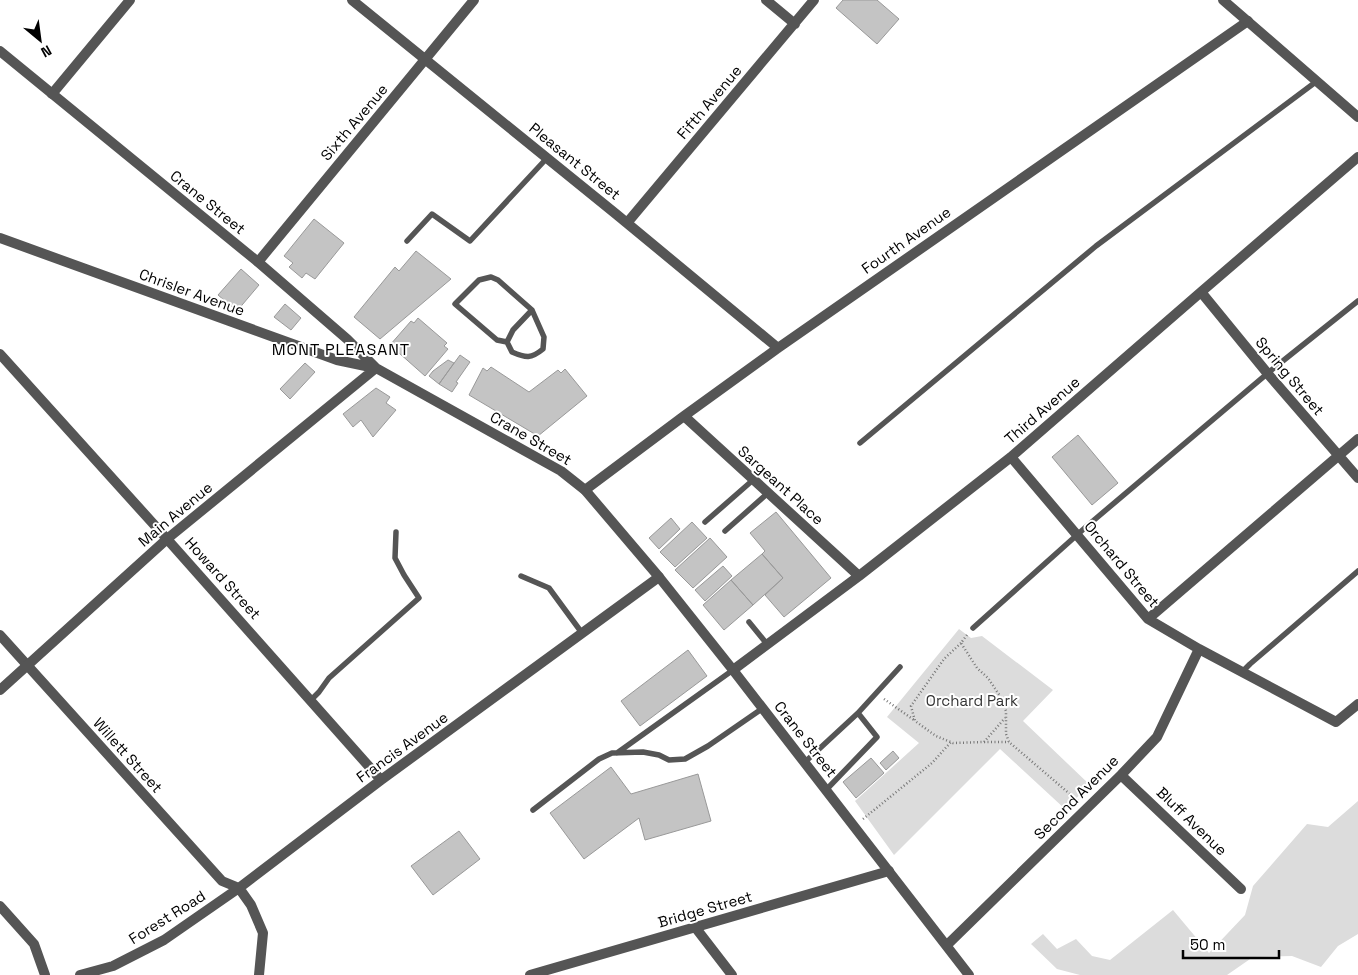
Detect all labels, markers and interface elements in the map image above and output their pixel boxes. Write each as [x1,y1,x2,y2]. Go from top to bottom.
north arrow [15,15,65,65]
text: N [38,41,55,62]
street label: Fifth Avenue [673,61,746,143]
street label: Sixth Avenue [316,80,392,164]
street label: Pleasant Street [525,118,625,204]
street label: Crane Street [166,166,250,238]
street label: Fourth Avenue [858,202,954,278]
street label: Chrisler Avenue [137,264,247,320]
street label: Spring Street [1252,333,1328,419]
district label: MONT PLEASANT [272,339,410,360]
street label: Third Avenue [1001,372,1084,448]
street label: Crane Street [487,407,575,469]
street label: Sargeant Place [734,441,828,529]
street label: Main Avenue [134,477,216,551]
street label: Orchard Street [1080,517,1164,611]
street label: Howard Street [181,533,265,623]
park label: Orchard Park [926,691,1018,710]
street label: Crane Street [770,697,842,781]
street label: Francis Avenue [353,707,452,787]
street label: Willett Street [89,714,167,797]
street label: Second Avenue [1030,751,1122,843]
street label: Bluff Avenue [1153,783,1231,859]
street label: Forest Road [125,886,209,948]
street label: Bridge Street [656,886,754,932]
scale bar [1183,928,1279,960]
text: 50 m [1190,935,1225,954]

